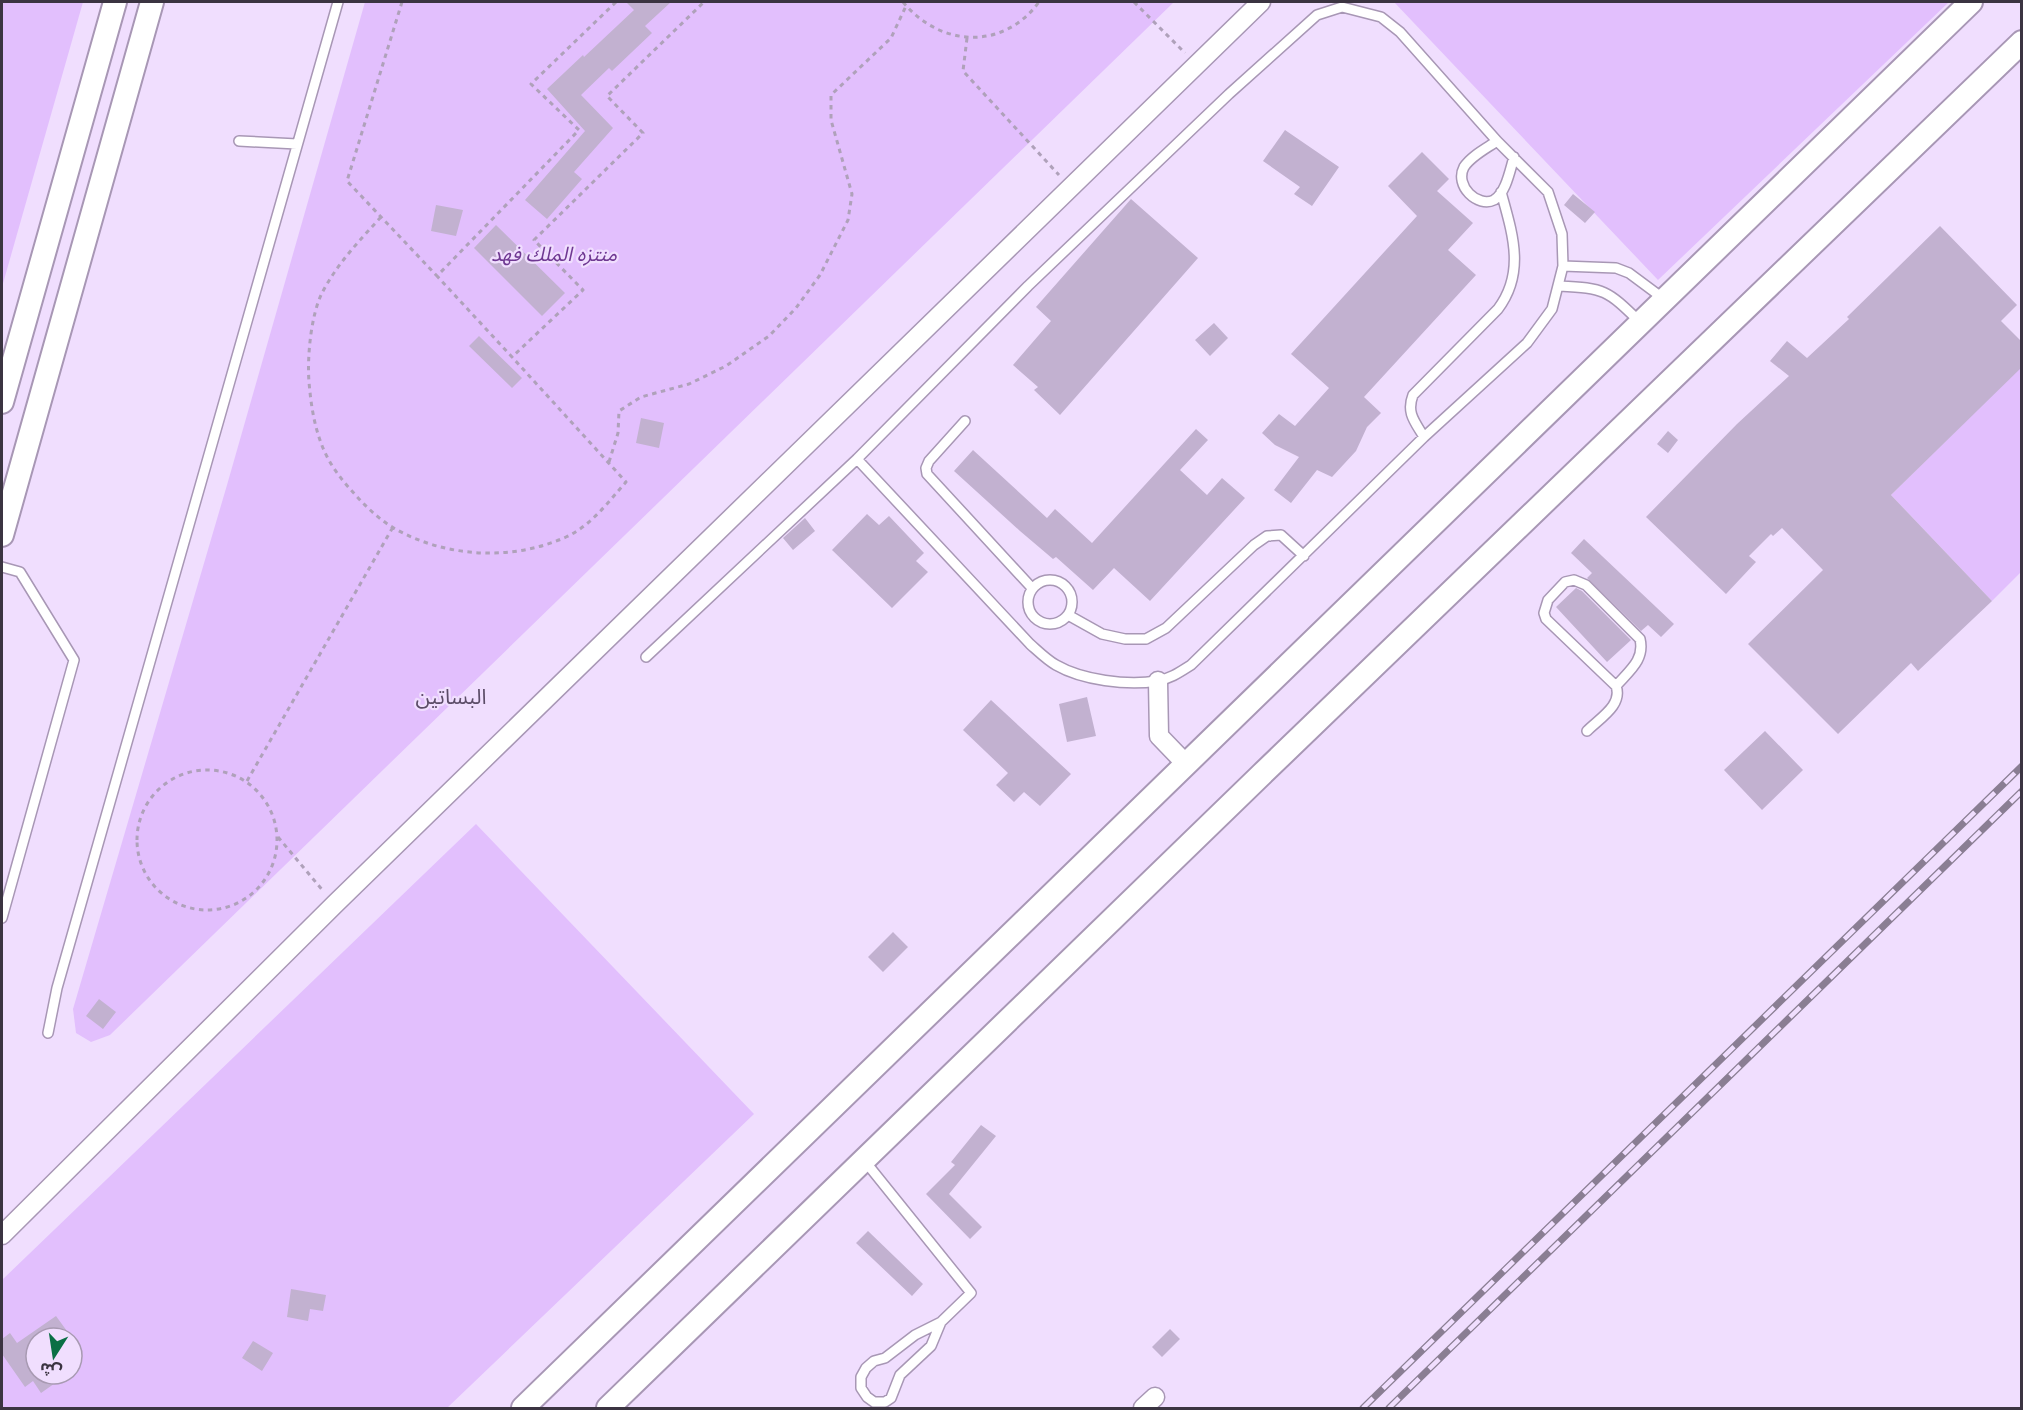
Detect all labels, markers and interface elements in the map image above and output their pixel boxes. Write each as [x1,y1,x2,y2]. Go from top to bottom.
park label: منتزه الملك فهد [491,240,618,267]
district label: البساتين [415,682,487,710]
north arrow [24,1326,84,1386]
text: ش [38,1358,64,1384]

